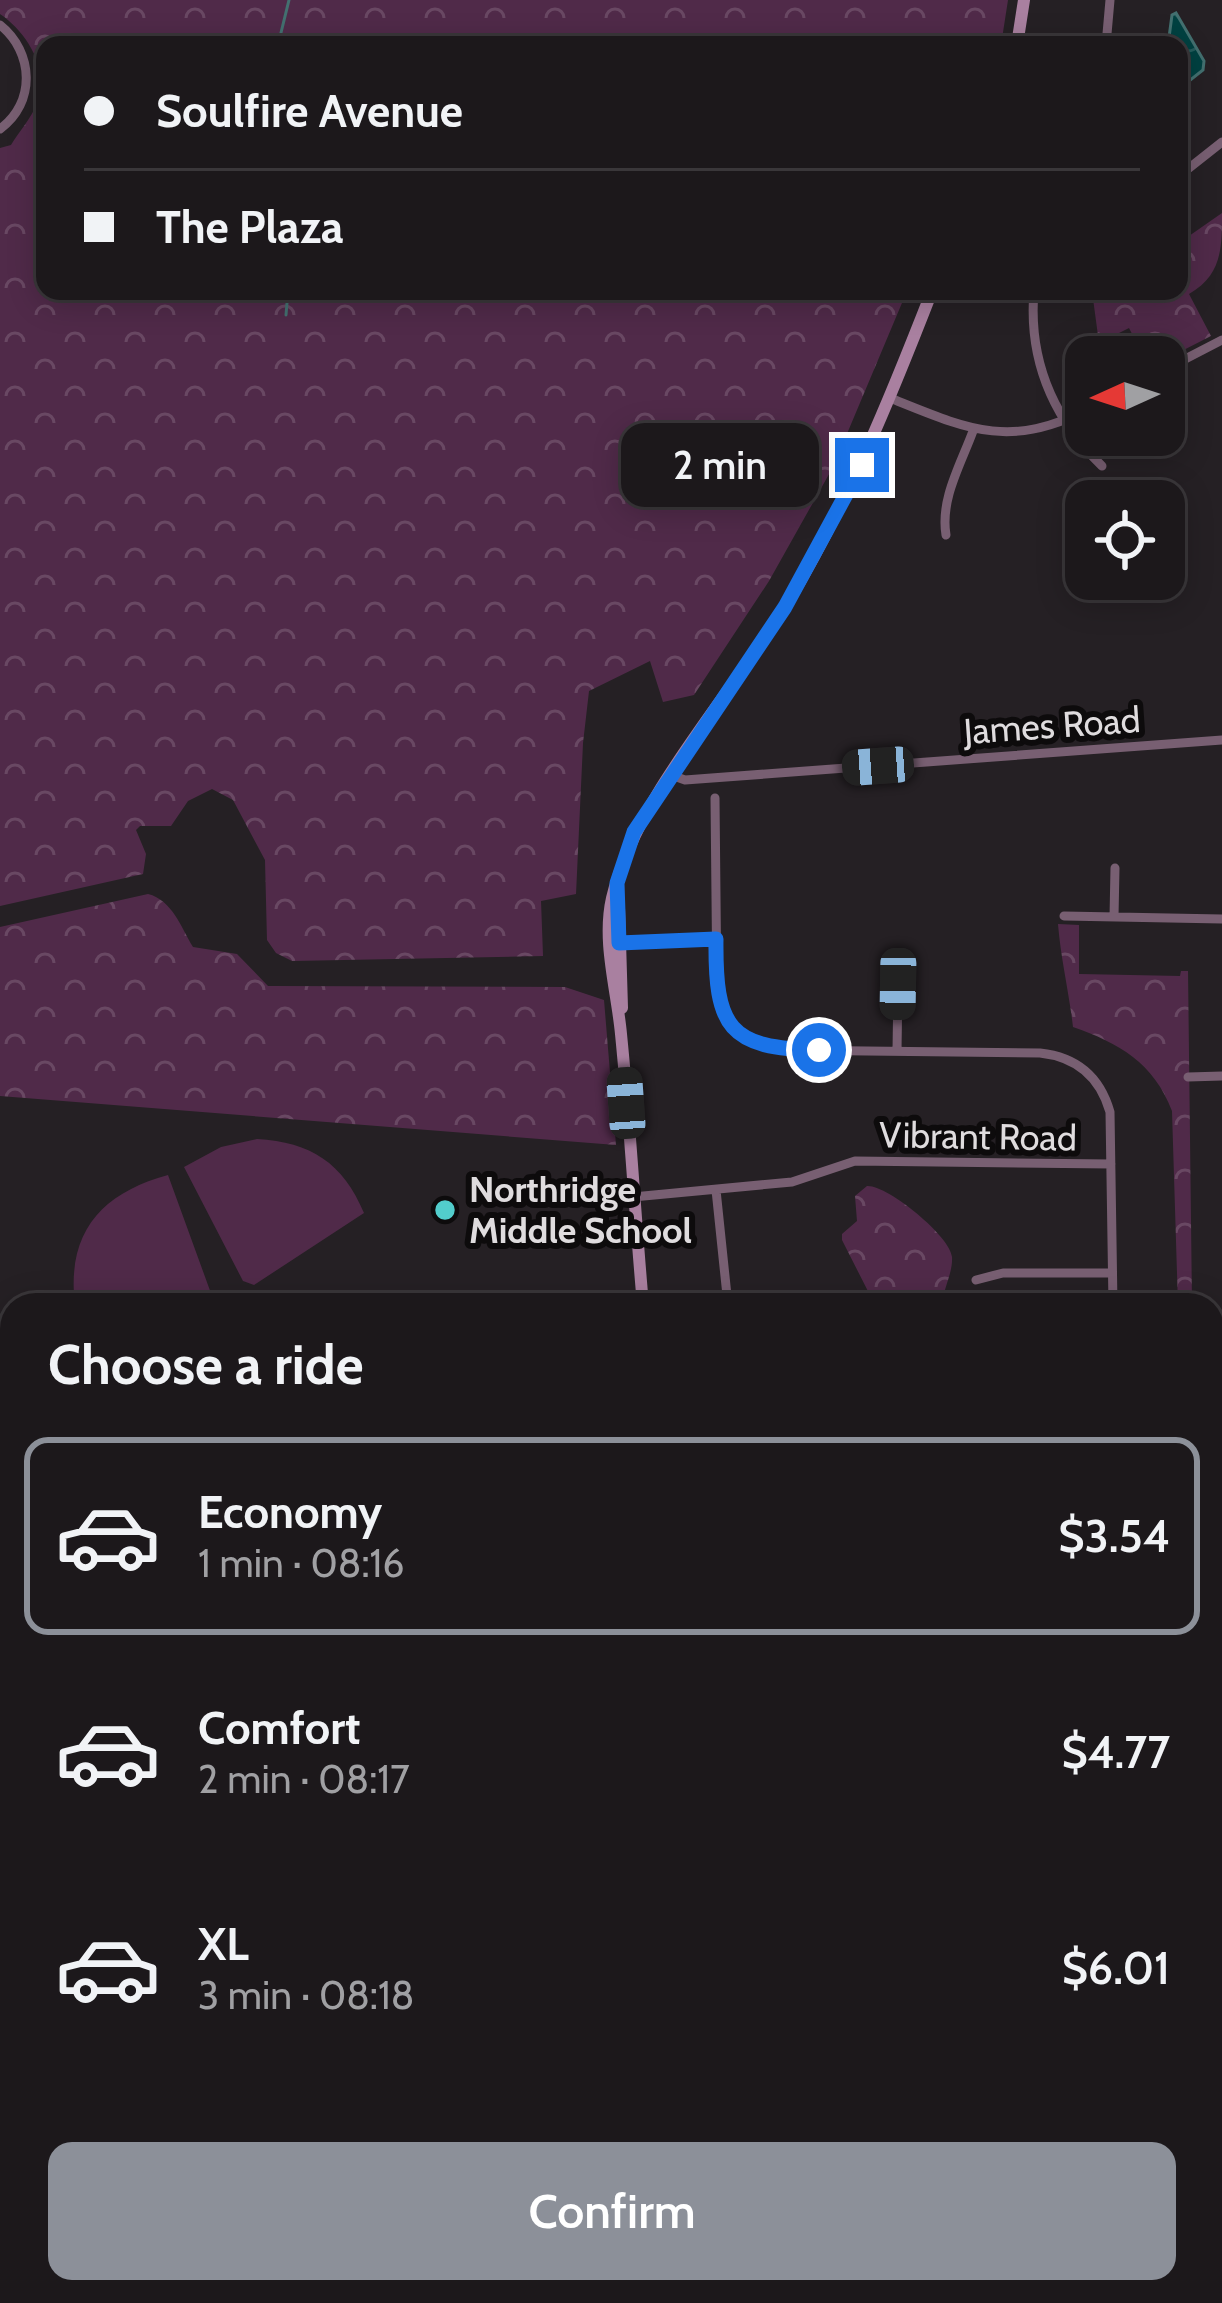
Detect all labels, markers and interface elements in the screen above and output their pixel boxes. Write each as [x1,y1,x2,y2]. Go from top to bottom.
text: Soulfire Avenue [156,84,463,138]
text: The Plaza [156,200,343,254]
north arrow [1065,336,1185,456]
map controls [1065,336,1185,600]
callout: 2 min [622,423,820,507]
route end [835,438,889,492]
text: 2 min [673,441,767,489]
button: locate [1065,480,1185,600]
street label: James Road [961,697,1142,753]
car [841,746,915,786]
car [879,948,917,1020]
route start [792,1023,846,1077]
car [606,1066,646,1140]
street label: Vibrant Road [879,1112,1077,1160]
place label: Northridge Middle School [469,1167,692,1252]
marker: Northridge Middle School [432,1197,458,1223]
text: Choose a ride [48,1332,363,1398]
icon: car [54,1482,162,1590]
text: Economy [198,1485,382,1539]
text: $3.54 [1058,1509,1170,1563]
text: 1 min · 08:16 [198,1539,404,1587]
icon: car [54,1698,162,1806]
text: Comfort [198,1701,361,1755]
text: $4.77 [1061,1725,1170,1779]
text: 2 min · 08:17 [198,1755,410,1803]
icon: car [54,1914,162,2022]
text: XL [198,1917,249,1971]
text: $6.01 [1062,1941,1170,1995]
text: 3 min · 08:18 [198,1971,414,2019]
button: Confirm [48,2142,1176,2280]

